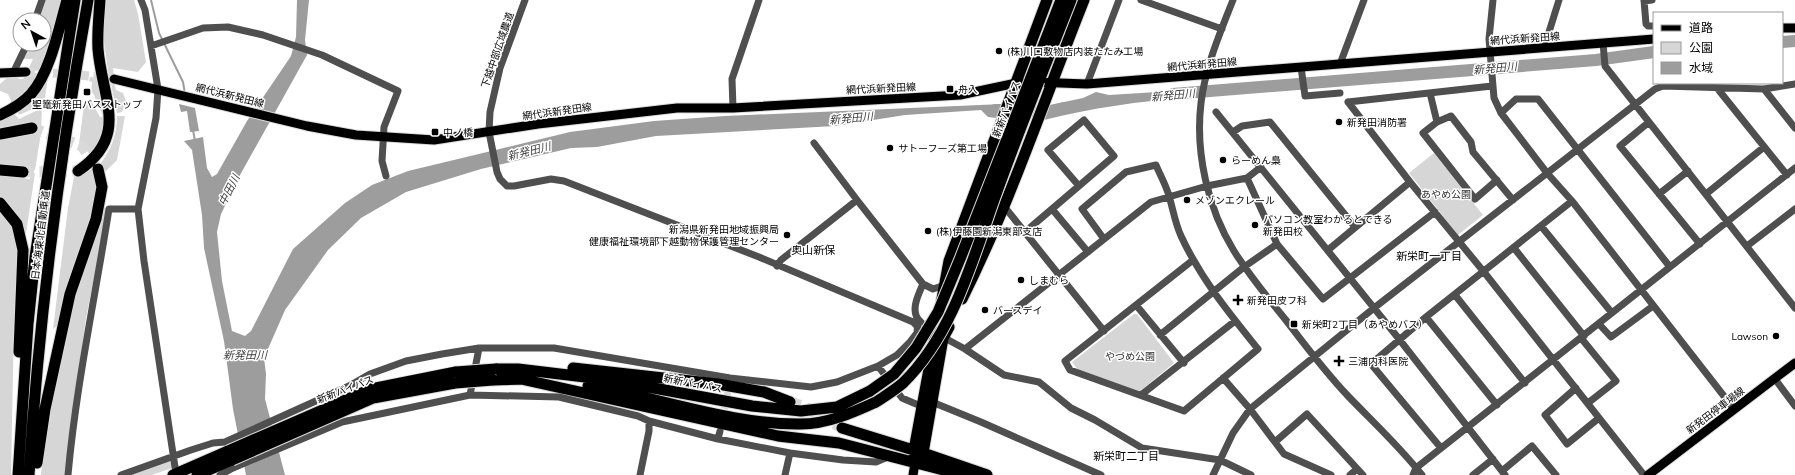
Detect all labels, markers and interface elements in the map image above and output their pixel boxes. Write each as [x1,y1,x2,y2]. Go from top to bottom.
street label: 下越中部広域農道 [478,10,517,90]
north arrow [12,12,52,52]
legend [1653,12,1783,84]
text: N [18,16,33,32]
text: 道路 [1689,20,1713,35]
street label: 網代浜新発田線 [1490,30,1560,47]
text: 公園 [1689,40,1713,55]
place label: (株)川口敷物店内装たたみ工場 [1007,45,1143,58]
marker: (株)川口敷物店内装たたみ工場 [994,46,1004,56]
street label: 網代浜新発田線 [1167,55,1237,74]
water label: 新発田川 [1472,59,1519,77]
text: 水域 [1689,60,1713,75]
street label: 新新バイパス [990,79,1023,139]
street label: 網代浜新発田線 [846,80,916,97]
street label: 網代浜新発田線 [194,81,265,110]
place label: 舟入 [958,83,978,96]
marker: 舟入 [945,84,955,94]
water label: 新発田川 [1150,86,1197,104]
marker: 聖篭新発田バスストップ [82,87,92,97]
place label: 聖篭新発田バスストップ [32,98,142,111]
street label: 網代浜新発田線 [522,100,593,123]
water label: 新発田川 [828,109,875,127]
place label: 新発田消防署 [1347,116,1407,129]
marker: 新発田消防署 [1334,117,1344,127]
place label: 中ノ橋 [443,126,473,139]
marker: 中ノ橋 [430,127,440,137]
water label: 新発田川 [506,139,553,163]
place label: サトーフーズ第工場 [898,142,987,155]
marker: サトーフーズ第工場 [885,143,895,153]
place label: らーめん梟 [1231,154,1281,167]
marker: らーめん梟 [1218,155,1228,165]
water label: 中田川 [215,171,243,208]
park label: あやめ公園 [1421,188,1471,201]
street label: 日本海東北自動車道 [29,190,52,281]
place label: メゾンエクレール [1195,194,1275,207]
marker: メゾンエクレール [1182,195,1192,205]
place label: パソコン教室わかるとできる 新発田校 [1263,213,1393,238]
marker: パソコン教室わかるとできる 新発田校 [1250,220,1260,230]
place label: 新潟県新発田地域振興局 健康福祉環境部下越動物保護管理センター [589,223,779,248]
place label: (株)伊藤園新潟東部支店 [936,225,1042,238]
marker: (株)伊藤園新潟東部支店 [923,226,933,236]
marker: 新潟県新発田地域振興局 健康福祉環境部下越動物保護管理センター [782,230,792,240]
district label: 奥山新保 [791,243,836,257]
district label: 新栄町一丁目 [1396,249,1462,263]
place label: しまむら [1029,274,1069,287]
marker: しまむら [1016,275,1026,285]
marker: 新発田皮フ科 [1232,294,1244,306]
place label: 新発田皮フ科 [1247,294,1307,307]
place label: バースデイ [993,304,1043,317]
marker: バースデイ [980,305,990,315]
place label: 新栄町2丁目（あやめバス） [1302,318,1428,331]
marker: 新栄町2丁目（あやめバス） [1289,319,1299,329]
place label: Lawson [1731,330,1768,343]
marker: Lawson [1771,331,1781,341]
water label: 新発田川 [223,348,268,362]
park label: やづめ公園 [1105,350,1155,363]
marker: 三浦内科医院 [1333,355,1345,367]
place label: 三浦内科医院 [1348,355,1408,368]
street label: 新新バイパス [662,371,724,396]
street label: 新新バイパス [315,373,375,406]
street label: 新発田停車場線 [1683,384,1747,437]
district label: 新栄町二丁目 [1093,449,1159,463]

